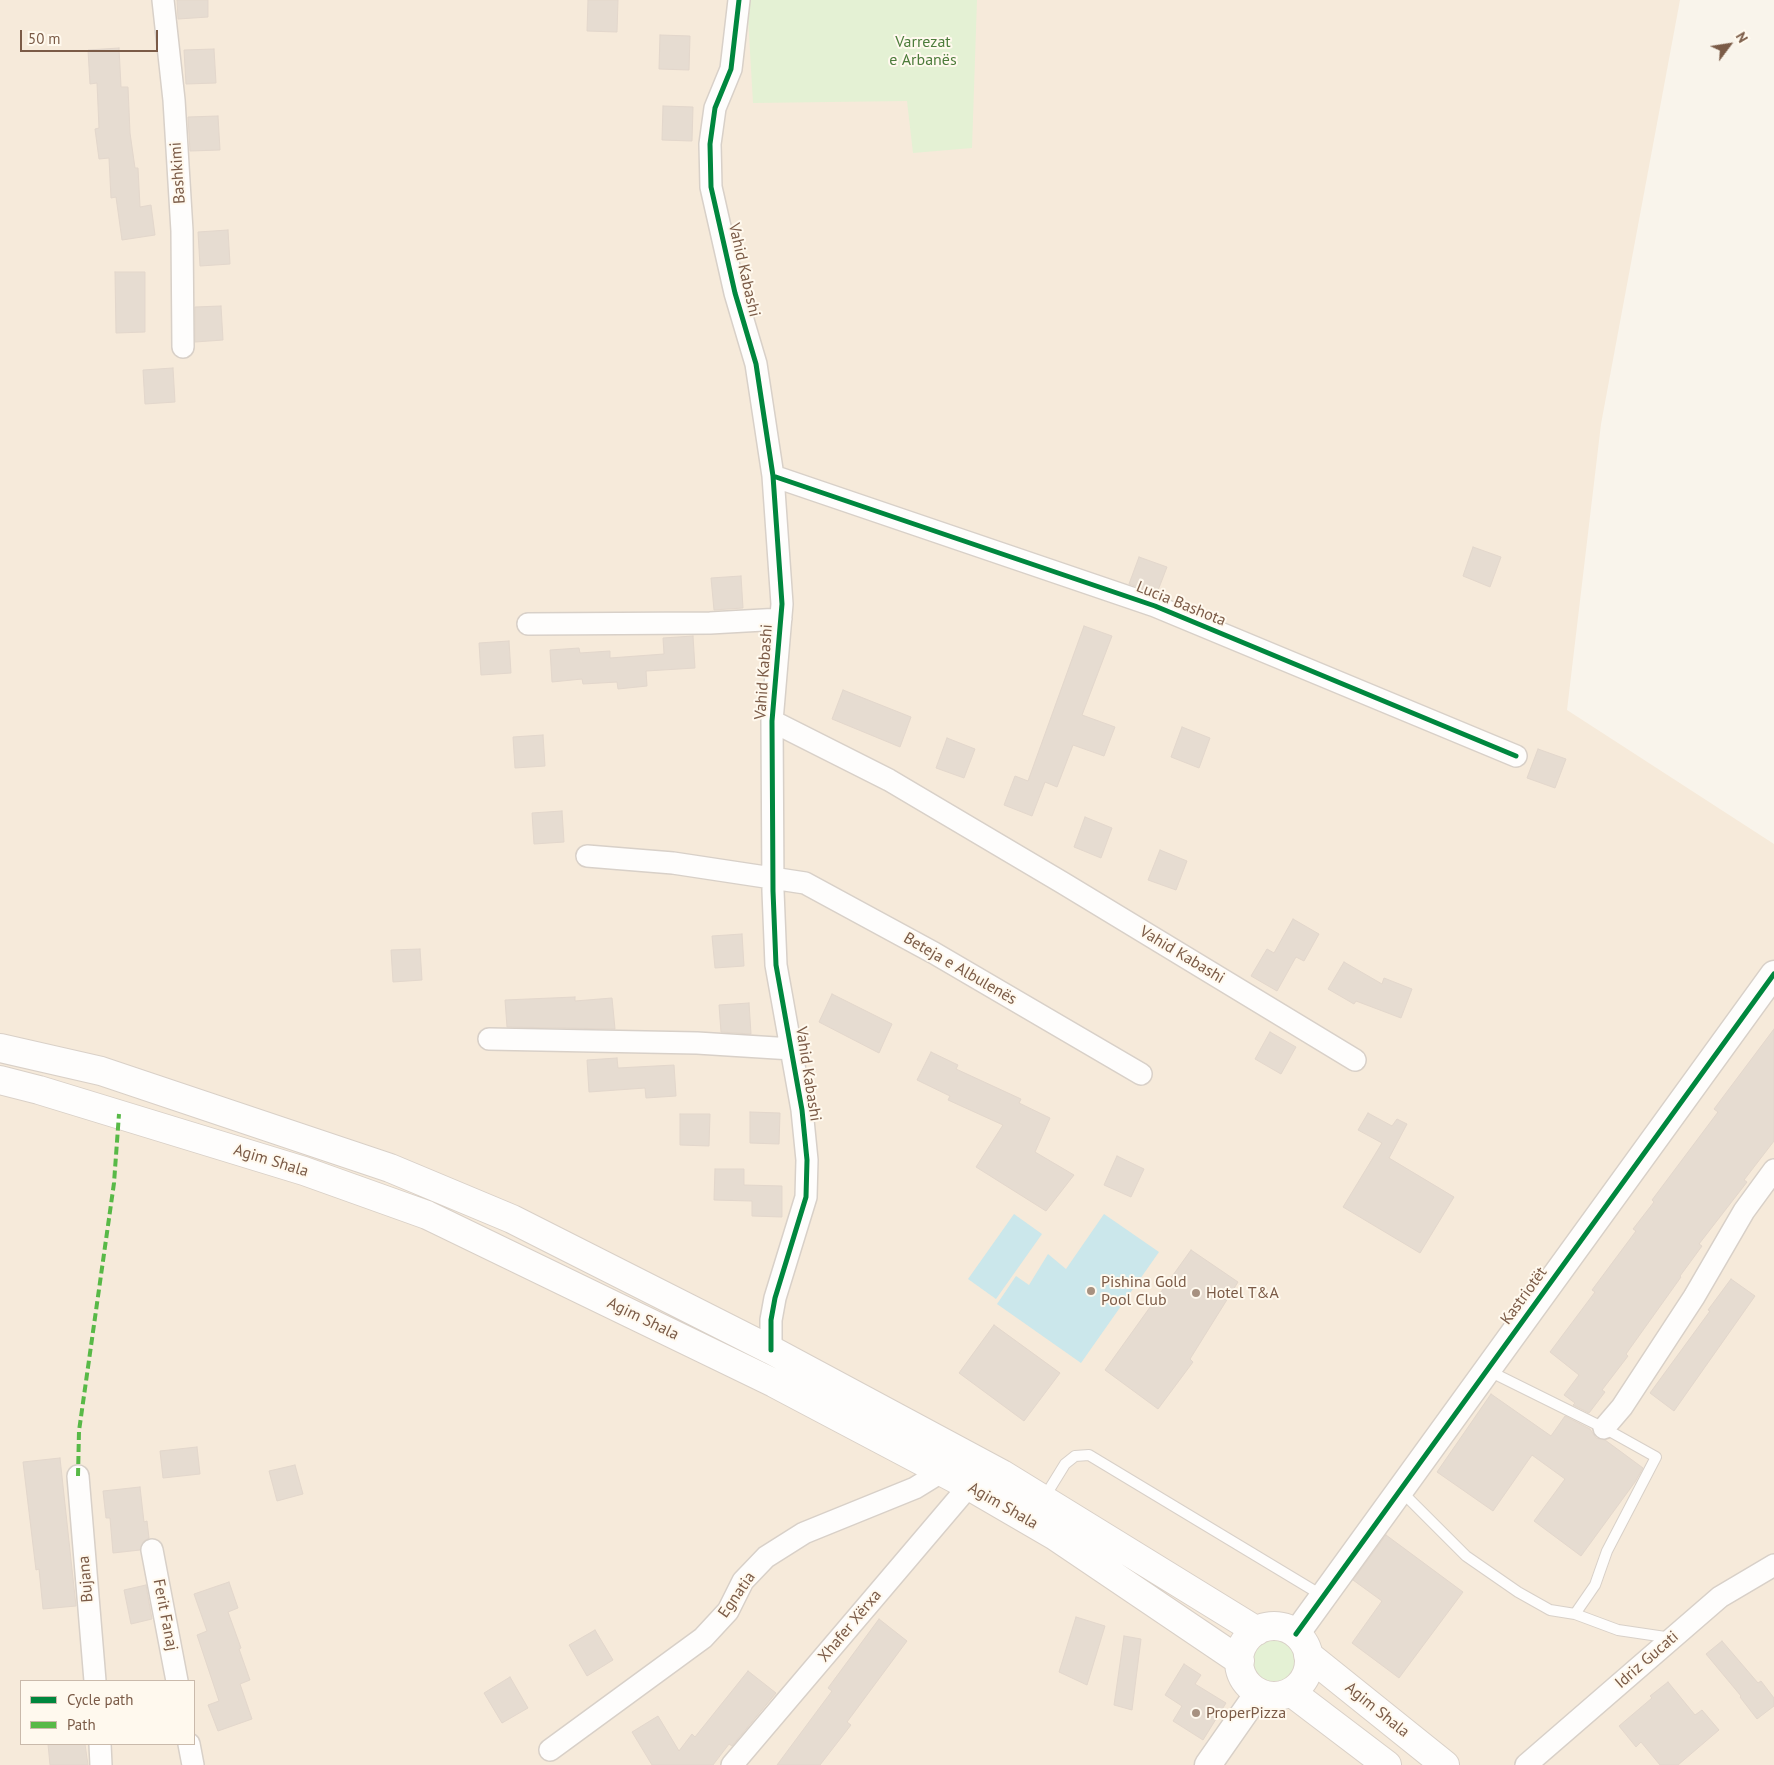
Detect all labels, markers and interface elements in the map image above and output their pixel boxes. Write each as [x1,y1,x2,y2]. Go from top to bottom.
scale bar [22,20,160,52]
north arrow [1704,20,1754,70]
text: 50 m [28,29,61,48]
text: N [1732,29,1752,46]
park label: Varrezat e Arbanës [889,32,957,70]
street label: Bashkimi [166,141,190,205]
street label: Vahid Kabashi [724,221,764,319]
street label: Lucia Bashota [1133,577,1229,631]
street label: Vahid Kabashi [751,624,777,720]
street label: Vahid Kabashi [1136,922,1228,988]
street label: Beteja e Albulenës [900,929,1020,1009]
street label: Vahid Kabashi [791,1025,825,1123]
street label: Agim Shala [231,1141,311,1181]
street label: Kastriotët [1497,1263,1551,1329]
place label: Pishina Gold Pool Club [1101,1272,1187,1310]
place label: Hotel T&A [1206,1283,1279,1303]
marker: Pishina Gold Pool Club [1085,1285,1097,1297]
marker: Hotel T&A [1190,1287,1202,1299]
street label: Agim Shala [604,1293,682,1345]
street label: Agim Shala [965,1478,1041,1534]
street label: Bujana [74,1555,98,1603]
street label: Egnatia [714,1568,760,1622]
street label: Ferit Fanaj [149,1577,181,1653]
street label: Xhafer Xërxa [814,1586,886,1666]
street label: Idriz Gucati [1611,1627,1683,1693]
street label: Agim Shala [1341,1678,1413,1742]
legend [20,1680,195,1745]
text: Cycle path [67,1690,133,1709]
place label: ProperPizza [1206,1703,1286,1723]
marker: ProperPizza [1190,1707,1202,1719]
text: Path [67,1715,96,1734]

